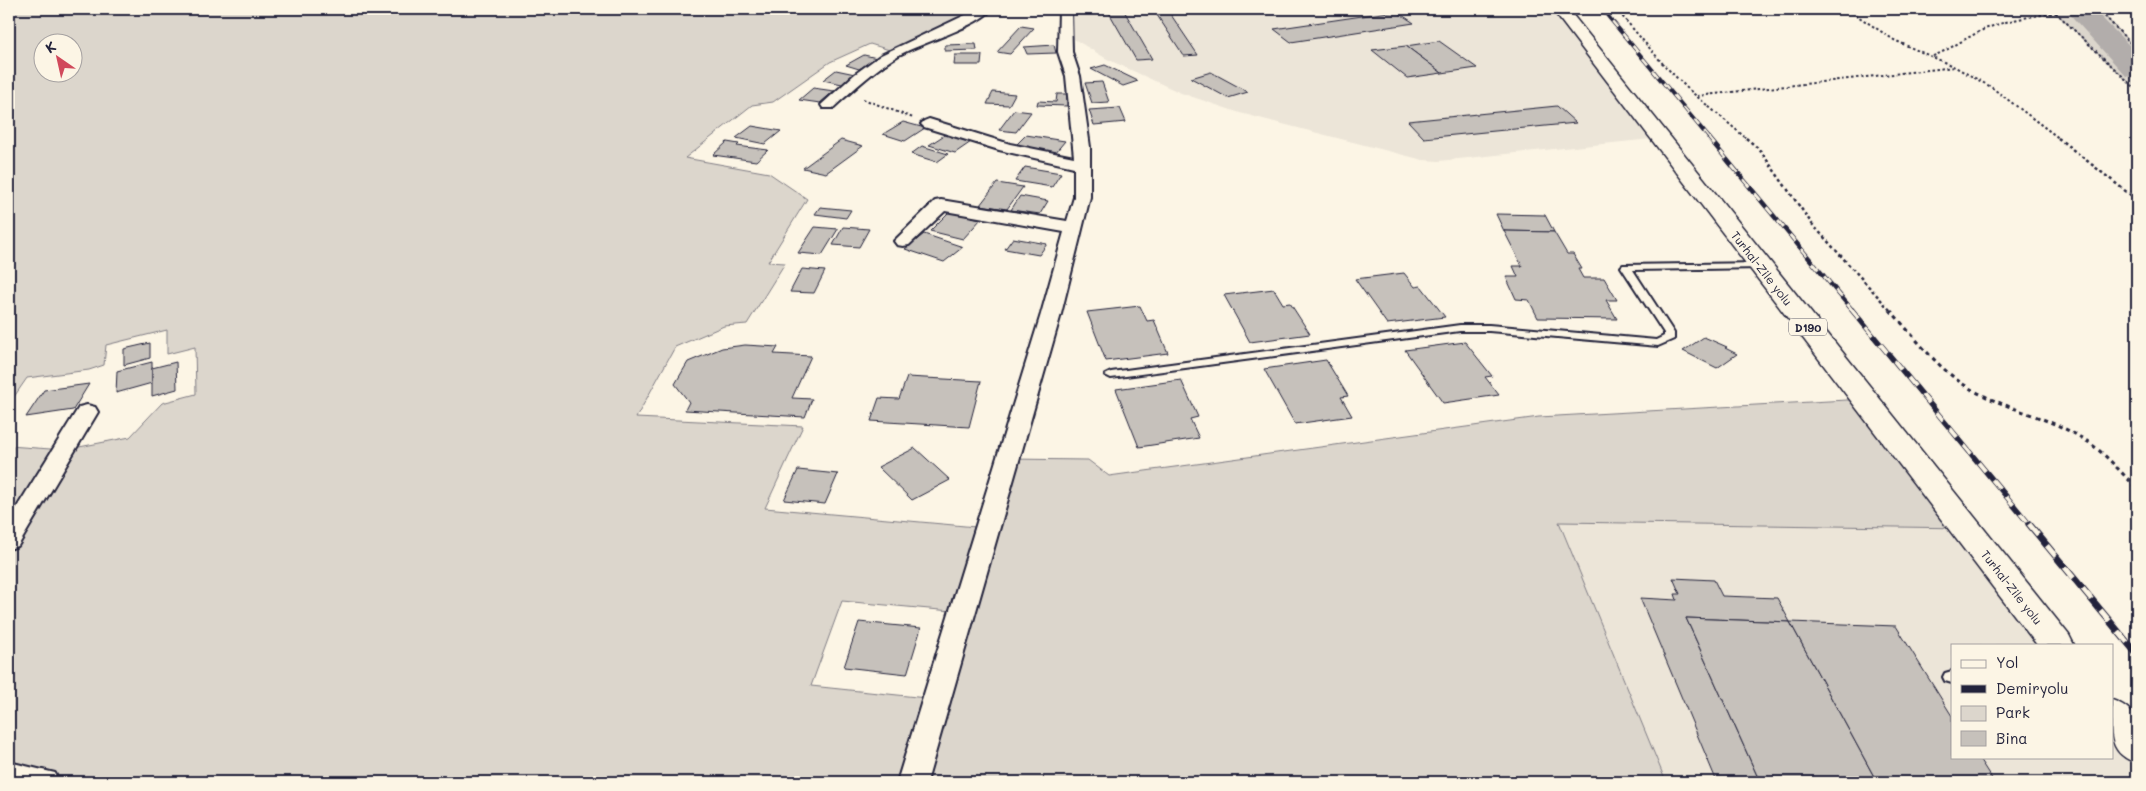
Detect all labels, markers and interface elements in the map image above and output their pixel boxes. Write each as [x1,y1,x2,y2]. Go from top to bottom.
north arrow [32,32,82,82]
text: K [41,36,60,57]
street label: Turhal-Zile yolu [1728,227,1796,309]
road number: D190 [1789,318,1827,336]
street label: Turhal-Zile yolu [1978,546,2046,628]
legend [1951,644,2114,758]
text: Yol [1996,652,2019,672]
text: Demiryolu [1996,678,2068,698]
text: Park [1996,702,2030,722]
text: Bina [1996,728,2028,748]

